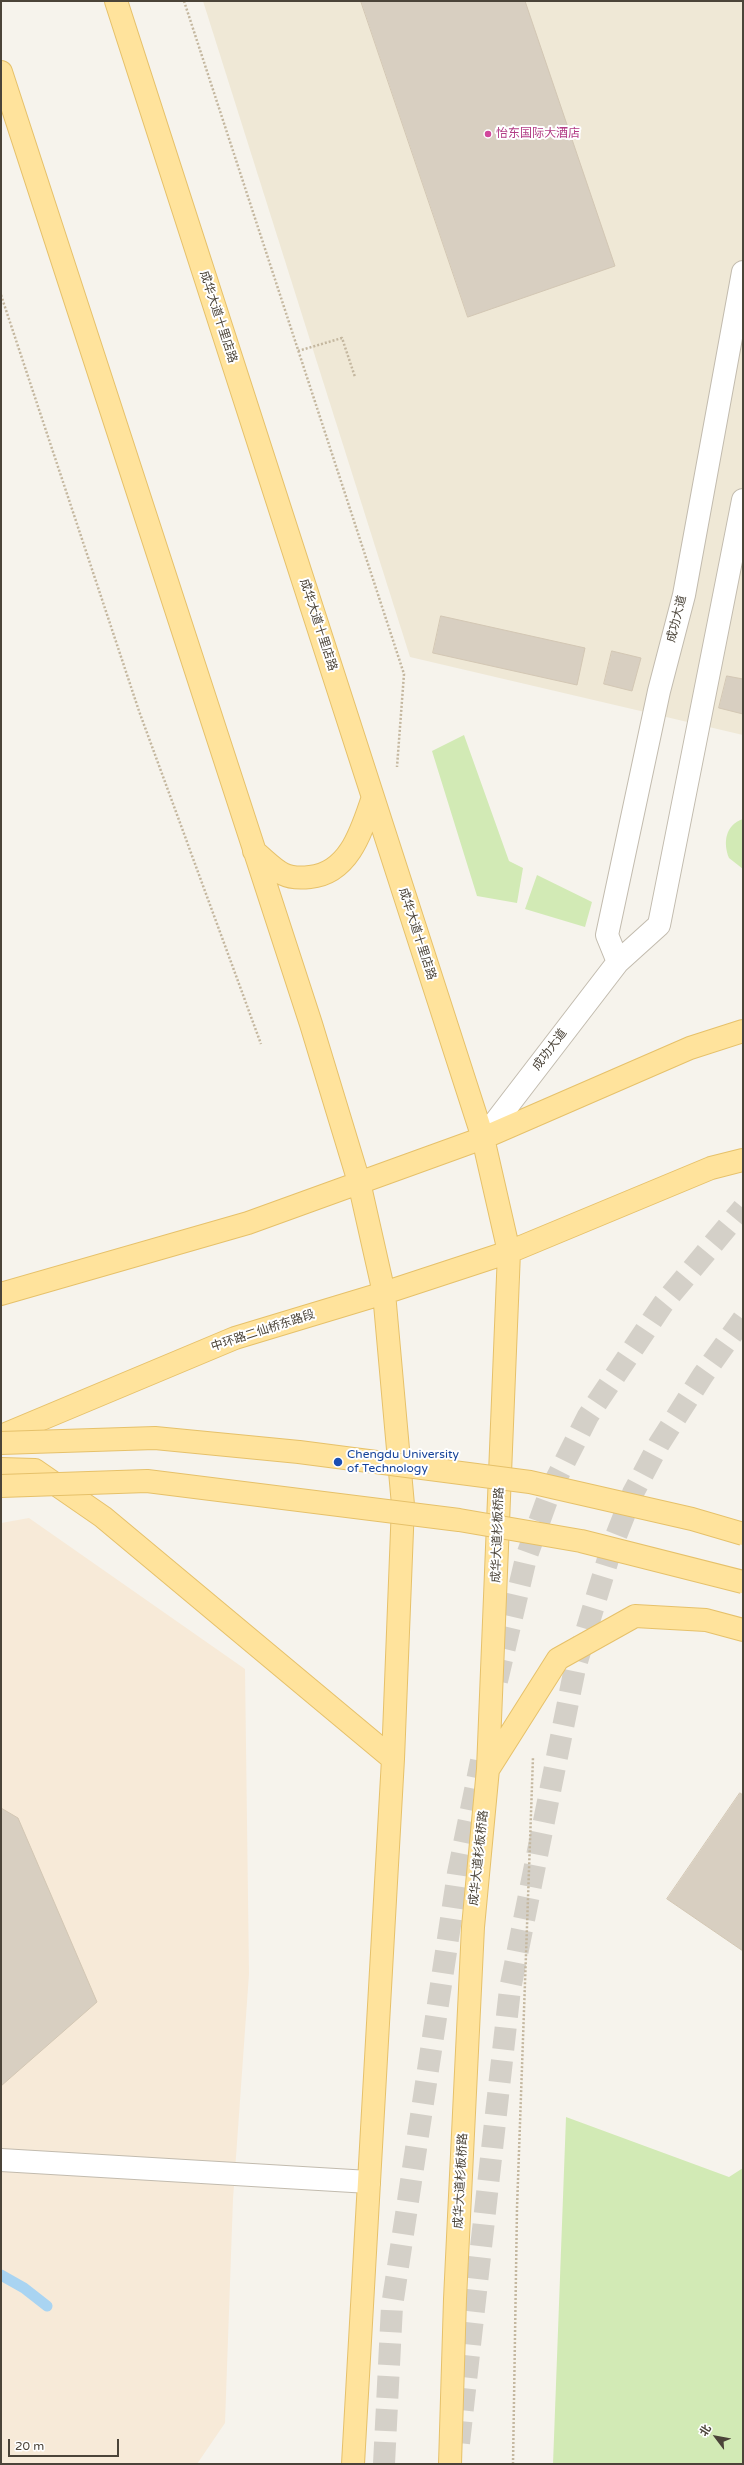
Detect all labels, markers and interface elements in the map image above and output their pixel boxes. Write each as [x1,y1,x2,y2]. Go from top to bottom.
place label: 怡东国际大酒店 [496,127,580,141]
marker: 怡东国际大酒店 [483,129,493,139]
street label: 成华大道十里店路 [196,269,240,365]
street label: 成华大道十里店路 [296,577,340,673]
street label: 成功大道 [664,594,690,644]
street label: 成华大道十里店路 [395,886,439,982]
street label: 成功大道 [530,1026,570,1074]
street label: 中环路二仙桥东路段 [209,1307,317,1355]
place label: Chengdu University of Technology [347,1448,459,1476]
marker: Chengdu University of Technology [332,1456,344,1468]
street label: 成华大道杉板桥路 [489,1487,507,1583]
street label: 成华大道杉板桥路 [467,1810,491,1906]
street label: 成华大道杉板桥路 [451,2133,471,2229]
north arrow [696,2417,736,2457]
text: 北 [697,2422,714,2438]
scale bar [10,2431,121,2457]
text: 20 m [15,2439,44,2453]

